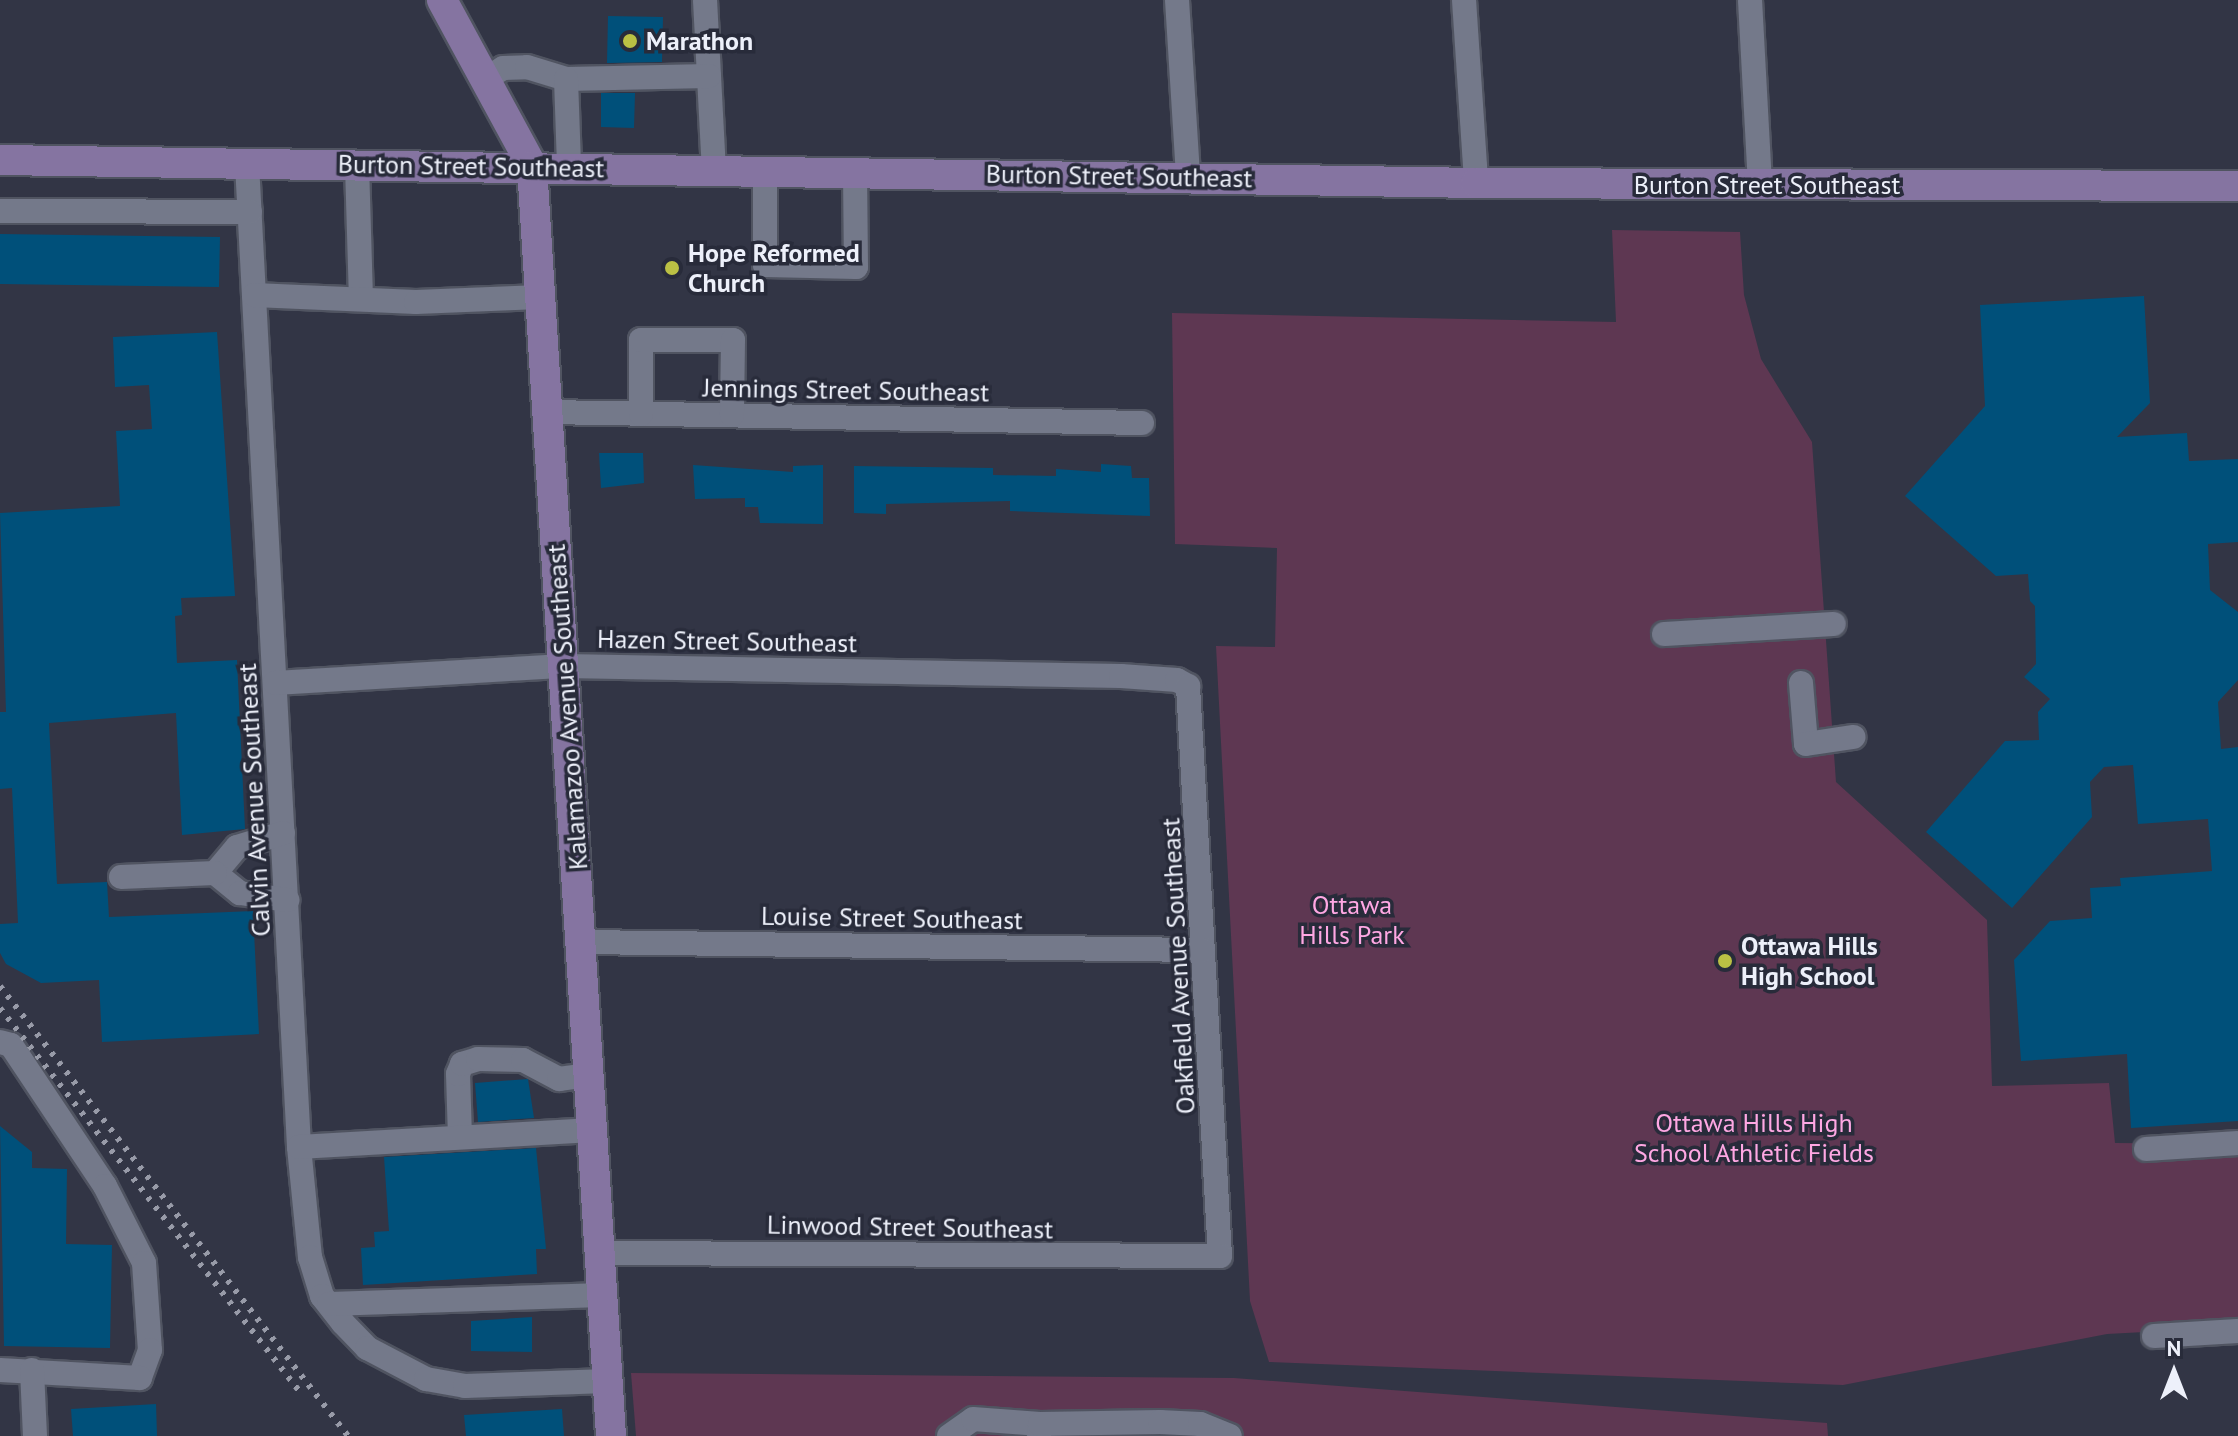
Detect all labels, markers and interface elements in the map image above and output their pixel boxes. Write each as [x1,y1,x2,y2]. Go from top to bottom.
place label: Marathon [646,25,753,57]
marker: Marathon [621,32,639,50]
street label: Burton Street Southeast [338,148,604,184]
street label: Burton Street Southeast [986,158,1252,194]
street label: Burton Street Southeast [1634,169,1900,201]
place label: Hope Reformed Church [688,237,860,298]
marker: Hope Reformed Church [663,259,681,277]
street label: Jennings Street Southeast [703,372,989,408]
street label: Kalamazoo Avenue Southeast [540,543,594,871]
street label: Hazen Street Southeast [597,623,857,659]
street label: Calvin Avenue Southeast [231,662,277,938]
street label: Oakfield Avenue Southeast [1155,817,1201,1115]
park label: Ottawa Hills Park [1299,889,1405,950]
street label: Louise Street Southeast [761,900,1023,936]
place label: Ottawa Hills High School [1741,930,1878,992]
marker: Ottawa Hills High School [1716,952,1734,970]
park label: Ottawa Hills High School Athletic Fields [1633,1107,1875,1168]
street label: Linwood Street Southeast [767,1209,1053,1245]
north arrow [2134,1332,2214,1412]
text: N [2167,1334,2181,1362]

